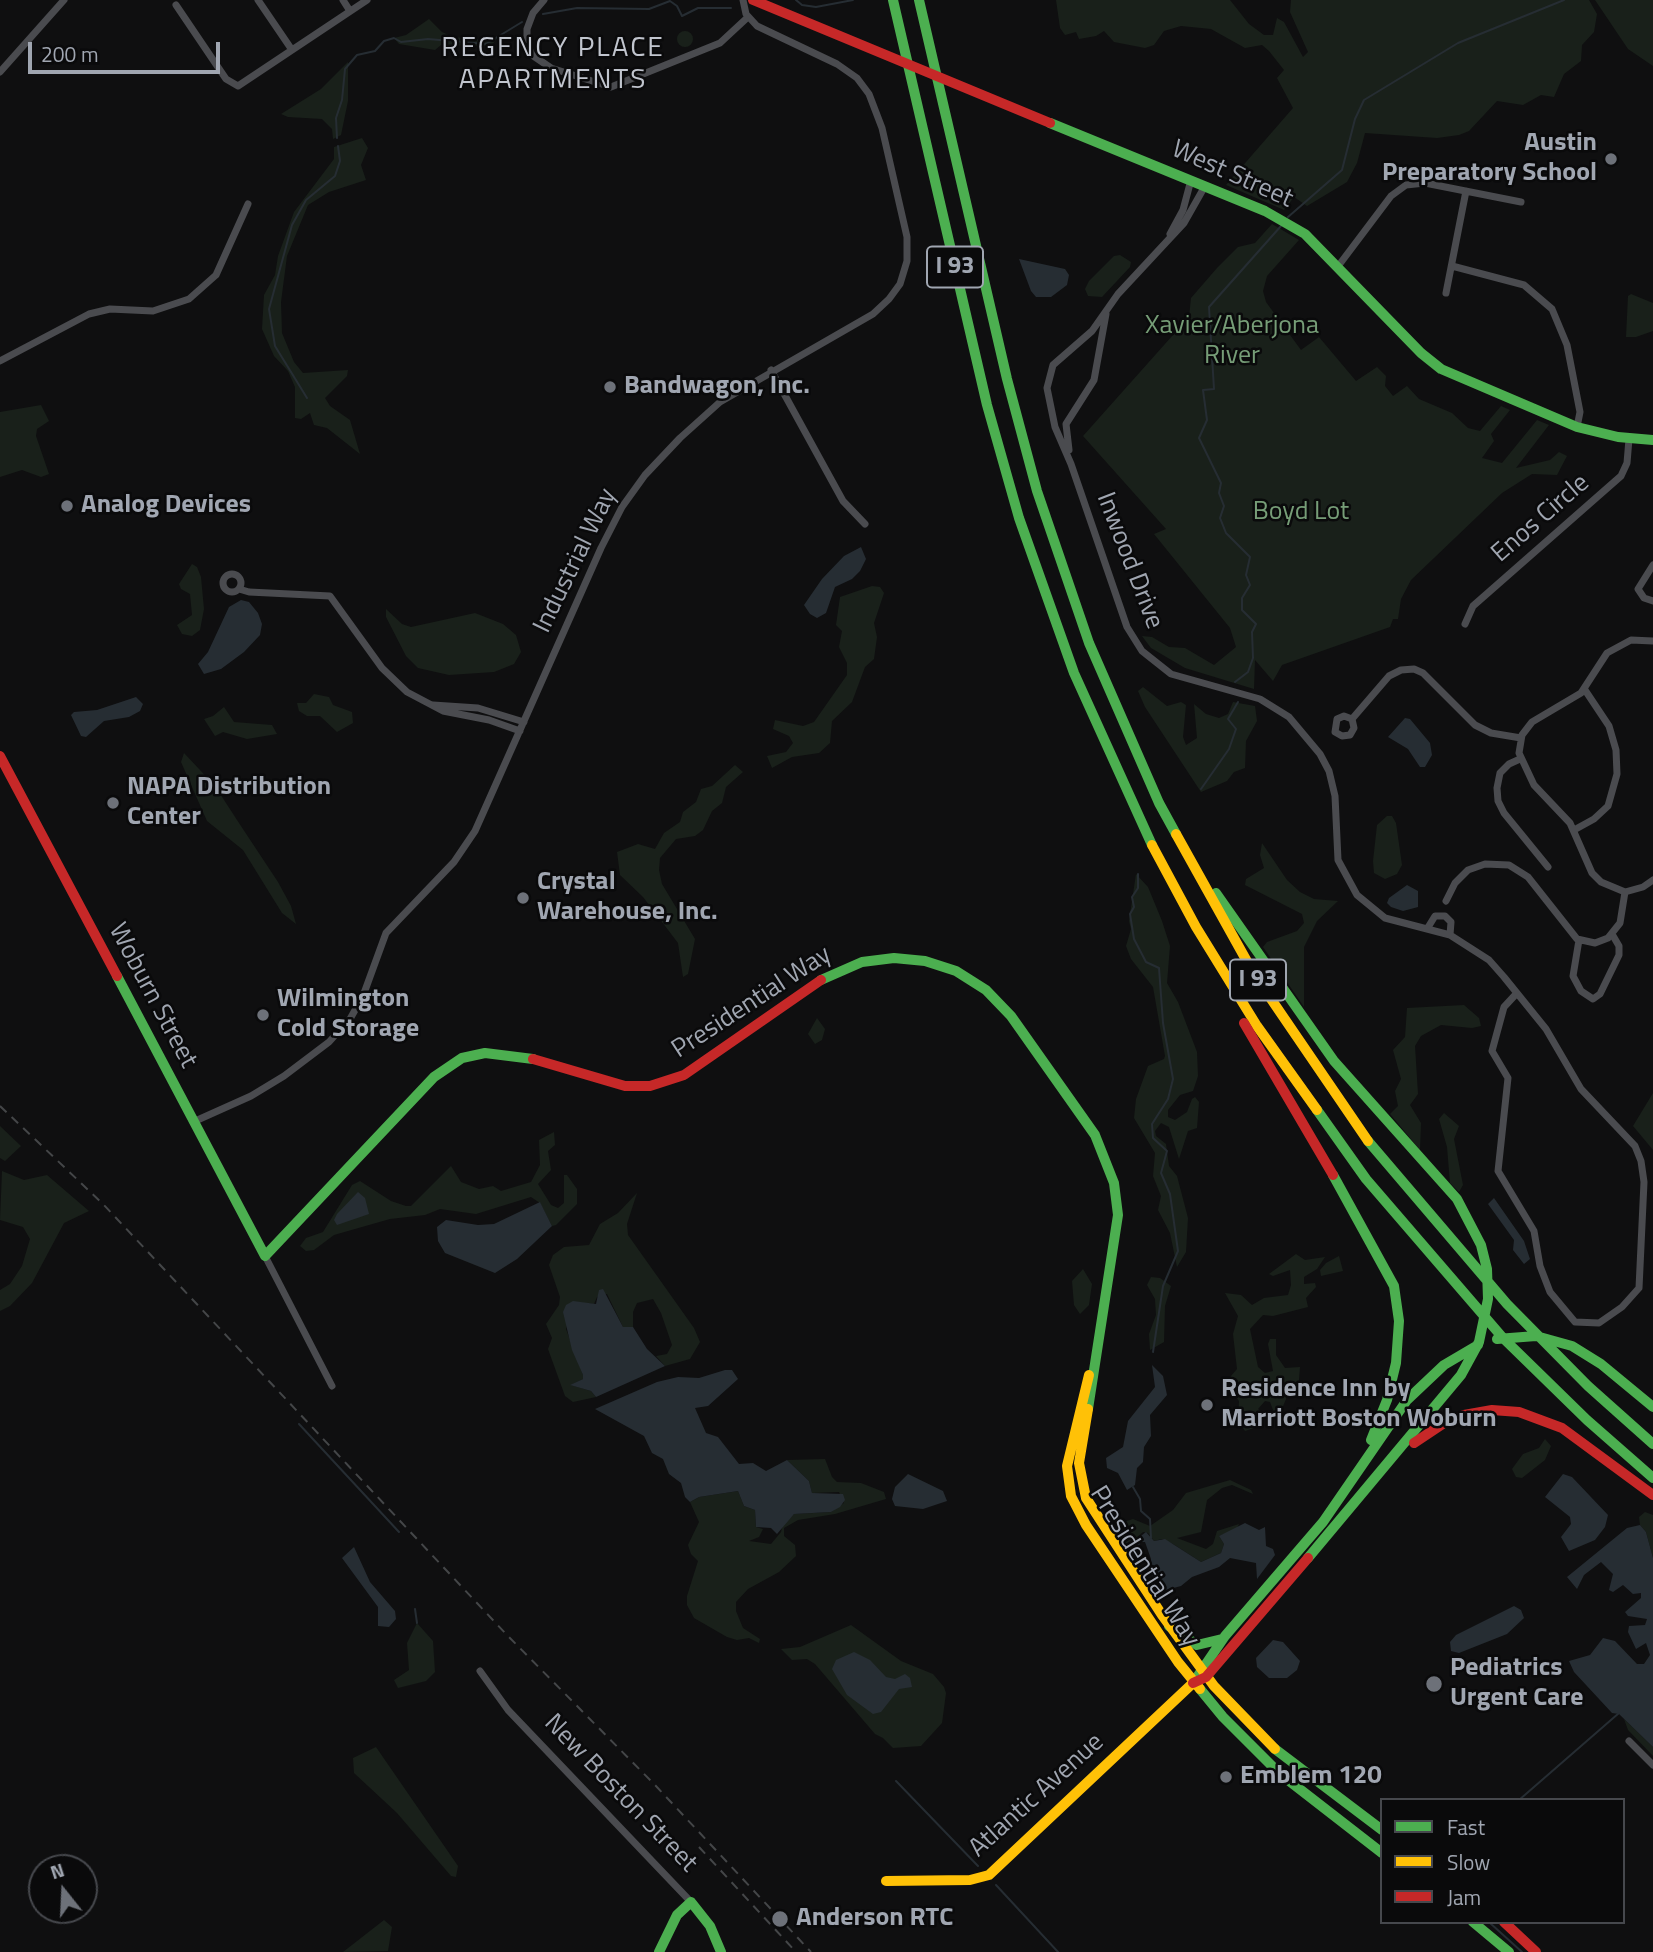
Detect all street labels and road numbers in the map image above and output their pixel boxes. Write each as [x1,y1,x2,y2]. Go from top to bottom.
street label: West Street [1166,134,1298,216]
road number: I 93 [927,246,983,288]
street label: Enos Circle [1486,468,1596,570]
street label: Industrial Way [528,484,624,638]
street label: Inwood Drive [1089,488,1169,634]
street label: Woburn Street [101,918,203,1074]
street label: Presidential Way [667,940,837,1066]
road number: I 93 [1230,960,1286,1000]
street label: Presidential Way [1082,1481,1206,1653]
street label: New Boston Street [537,1709,703,1879]
street label: Atlantic Avenue [963,1727,1111,1865]

